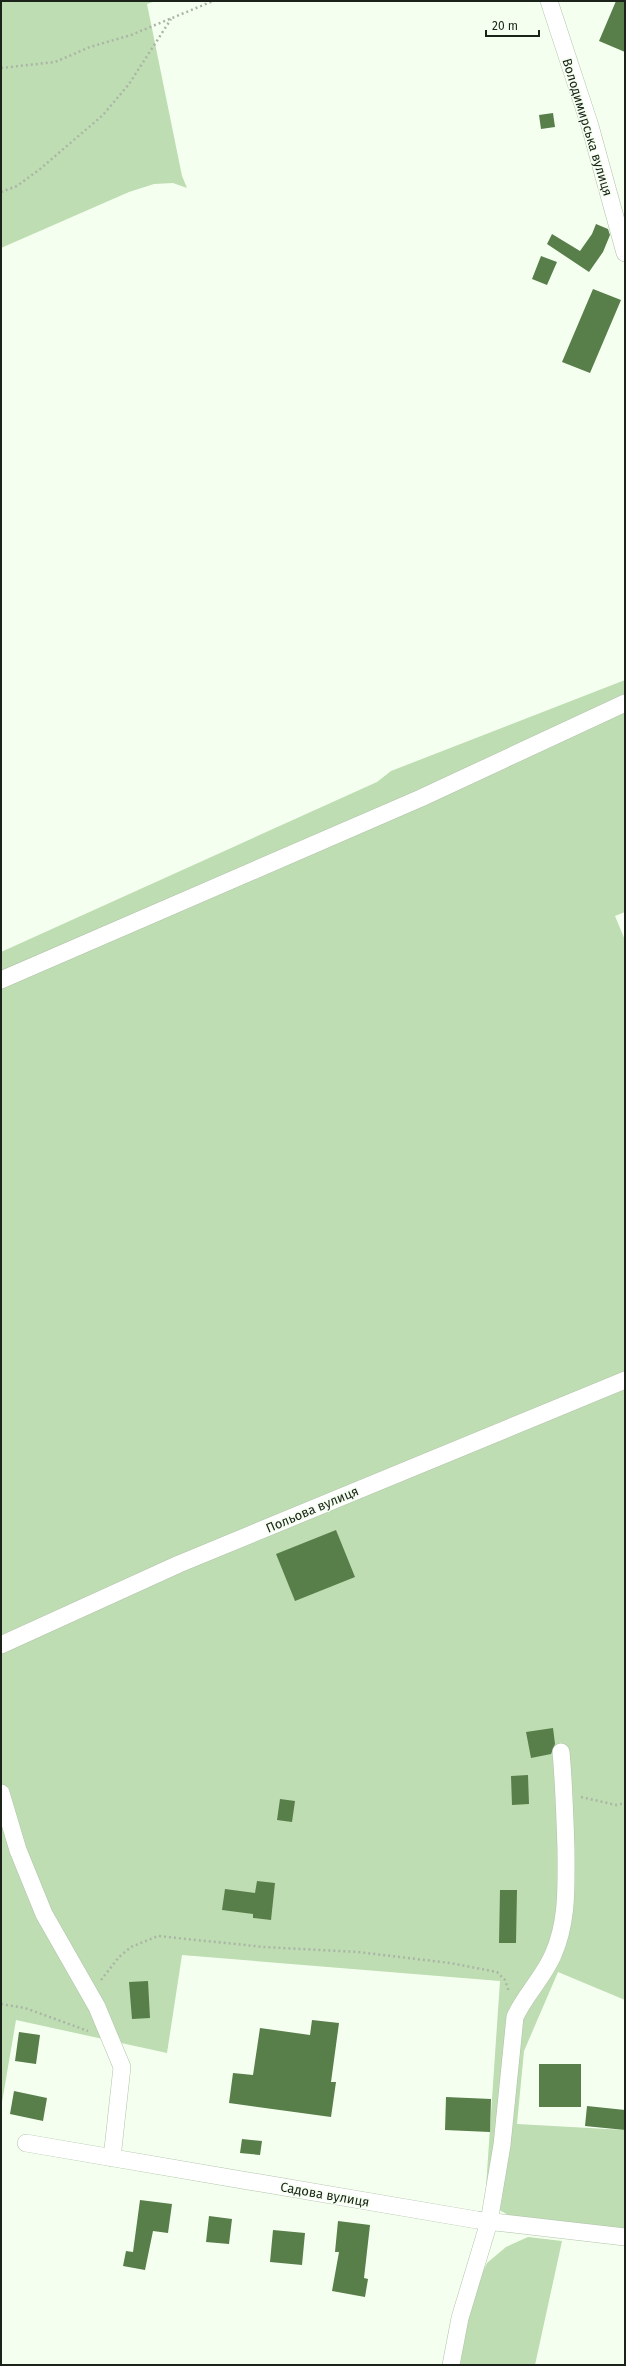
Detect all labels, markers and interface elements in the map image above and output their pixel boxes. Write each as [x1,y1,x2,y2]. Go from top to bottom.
scale bar [486,12,539,38]
text: 20 m [492,19,518,33]
street label: Володимирська вулиця [559,57,616,198]
street label: Польова вулиця [264,1483,361,1536]
street label: Садова вулиця [279,2179,371,2210]

